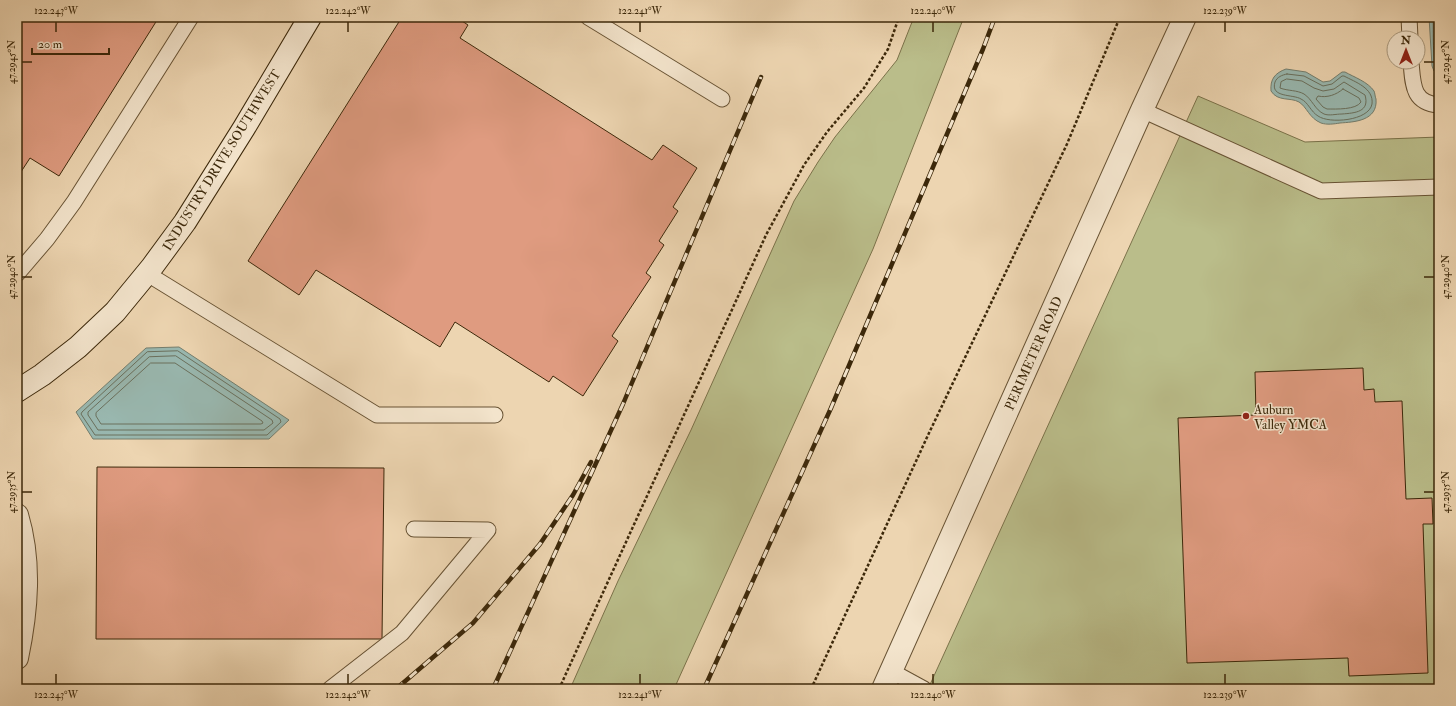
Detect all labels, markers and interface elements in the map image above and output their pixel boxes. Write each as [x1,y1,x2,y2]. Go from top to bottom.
text: 122.243°W [34,5,79,17]
text: 122.242°W [326,5,371,17]
text: 122.241°W [618,5,663,17]
text: 122.240°W [911,5,956,17]
text: 122.239°W [1203,5,1248,17]
scale bar [32,30,109,56]
north arrow [1386,30,1426,70]
text: N [1400,34,1412,47]
text: 20 m [38,37,63,52]
text: 47.2945°N [6,40,18,84]
text: 47.2945°N [1440,40,1452,84]
street label: INDUSTRY DRIVE SOUTHWEST [159,67,285,254]
text: 47.2940°N [6,255,18,299]
text: 47.2940°N [1440,255,1452,299]
street label: PERIMETER ROAD [1002,294,1066,413]
place label: Auburn Valley YMCA [1253,402,1328,434]
marker: Auburn Valley YMCA [1241,411,1251,421]
text: 47.2935°N [6,471,18,513]
text: 47.2935°N [1440,471,1452,513]
text: 122.243°W [34,689,79,701]
text: 122.242°W [326,689,371,701]
text: 122.241°W [618,689,663,701]
text: 122.240°W [911,689,956,701]
text: 122.239°W [1203,689,1248,701]

